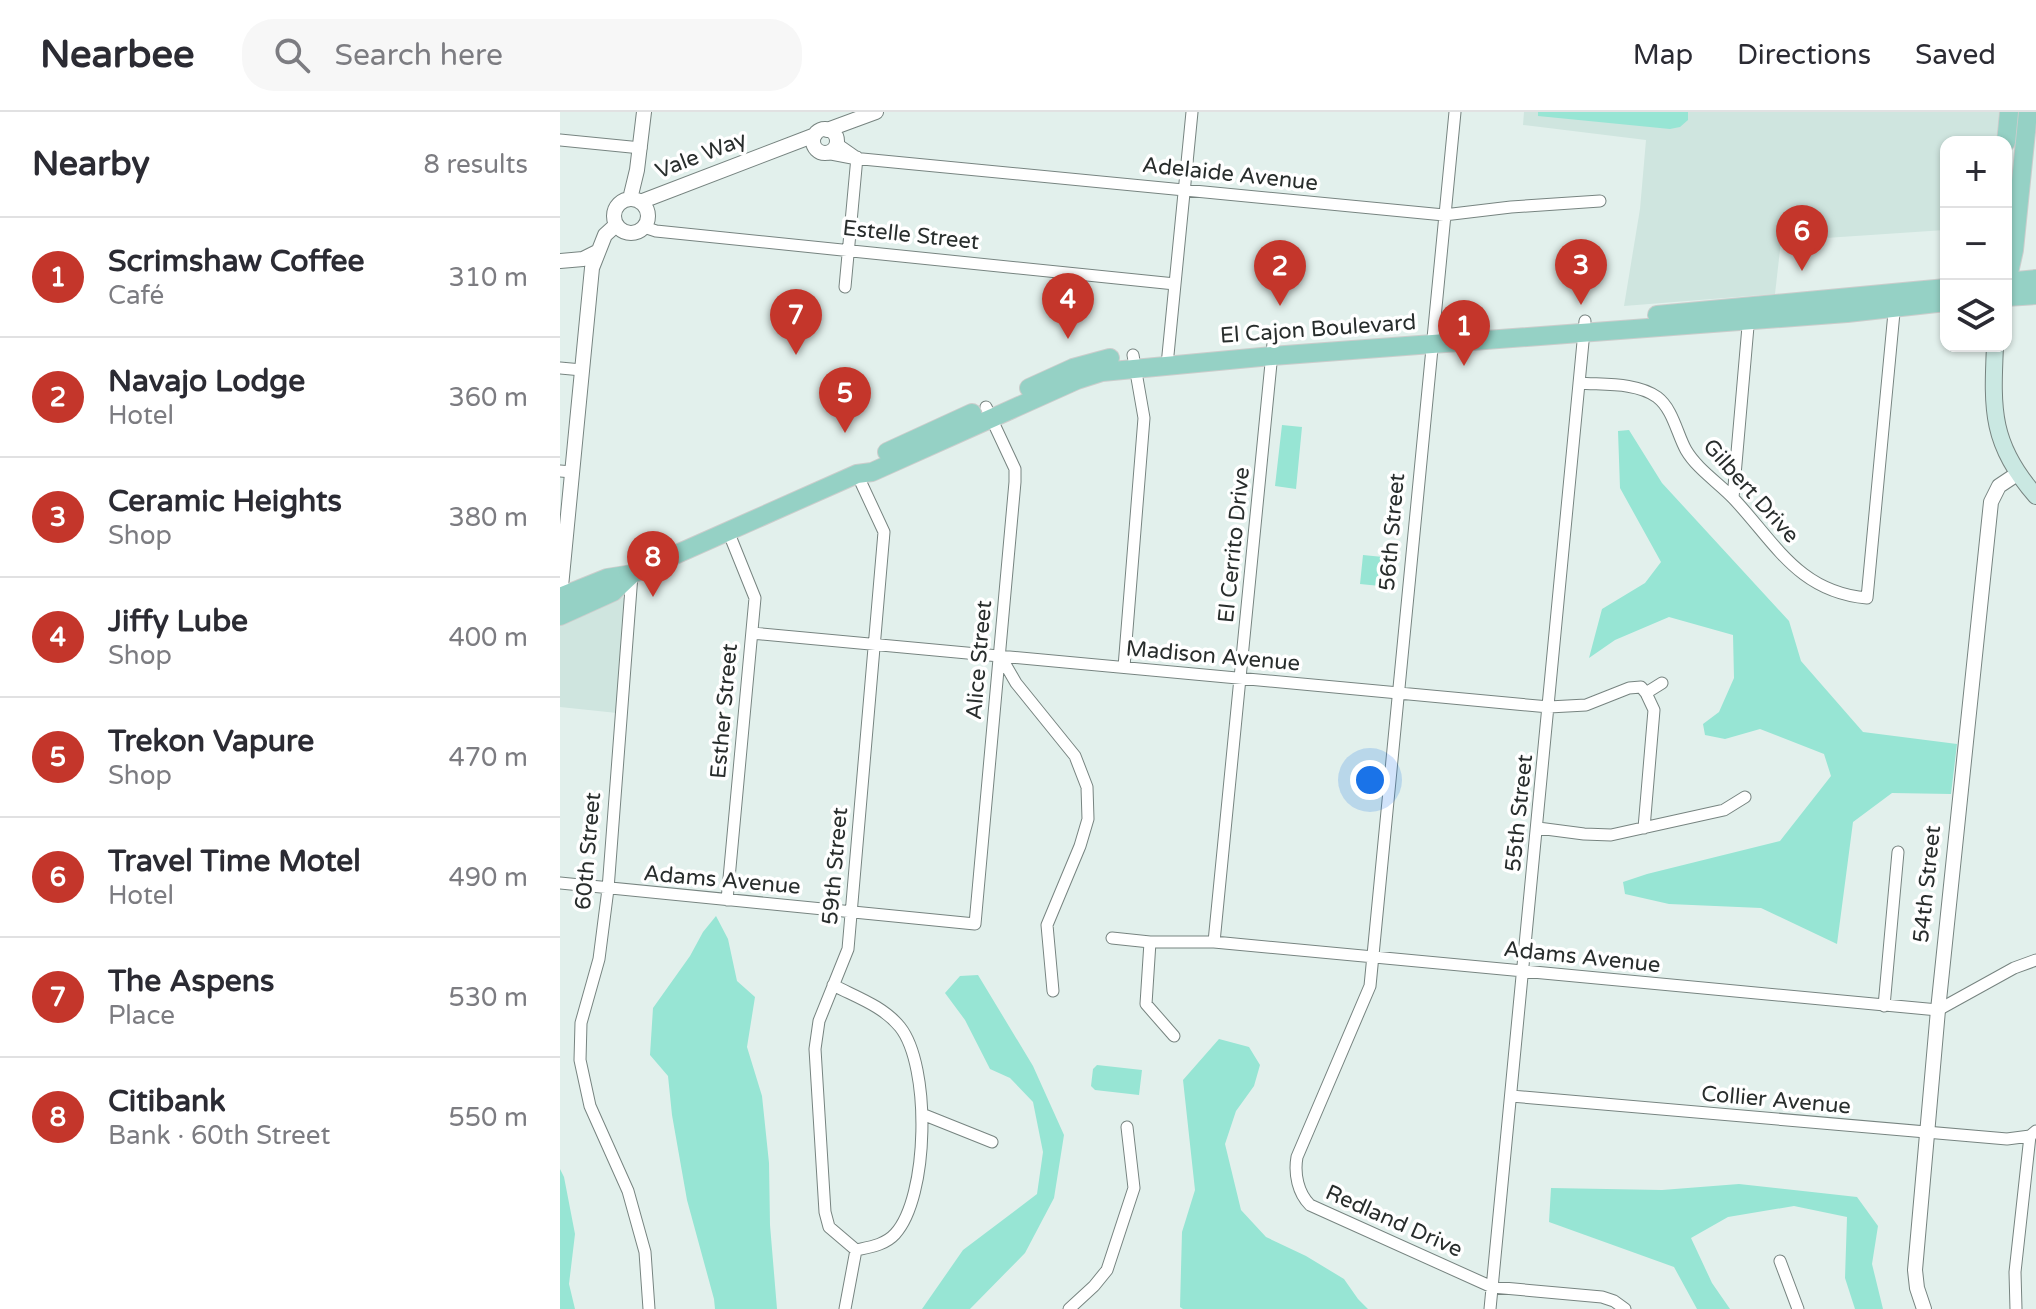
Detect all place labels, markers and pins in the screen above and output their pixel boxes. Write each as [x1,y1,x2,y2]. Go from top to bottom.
pin: 6 [1776,205,1828,271]
pin: 3 [1555,239,1607,305]
pin: 2 [1254,240,1306,306]
pin: 4 [1042,273,1094,339]
pin: 7 [770,289,822,355]
pin: 1 [1438,300,1490,366]
pin: 5 [819,367,871,433]
pin: 8 [627,531,679,597]

